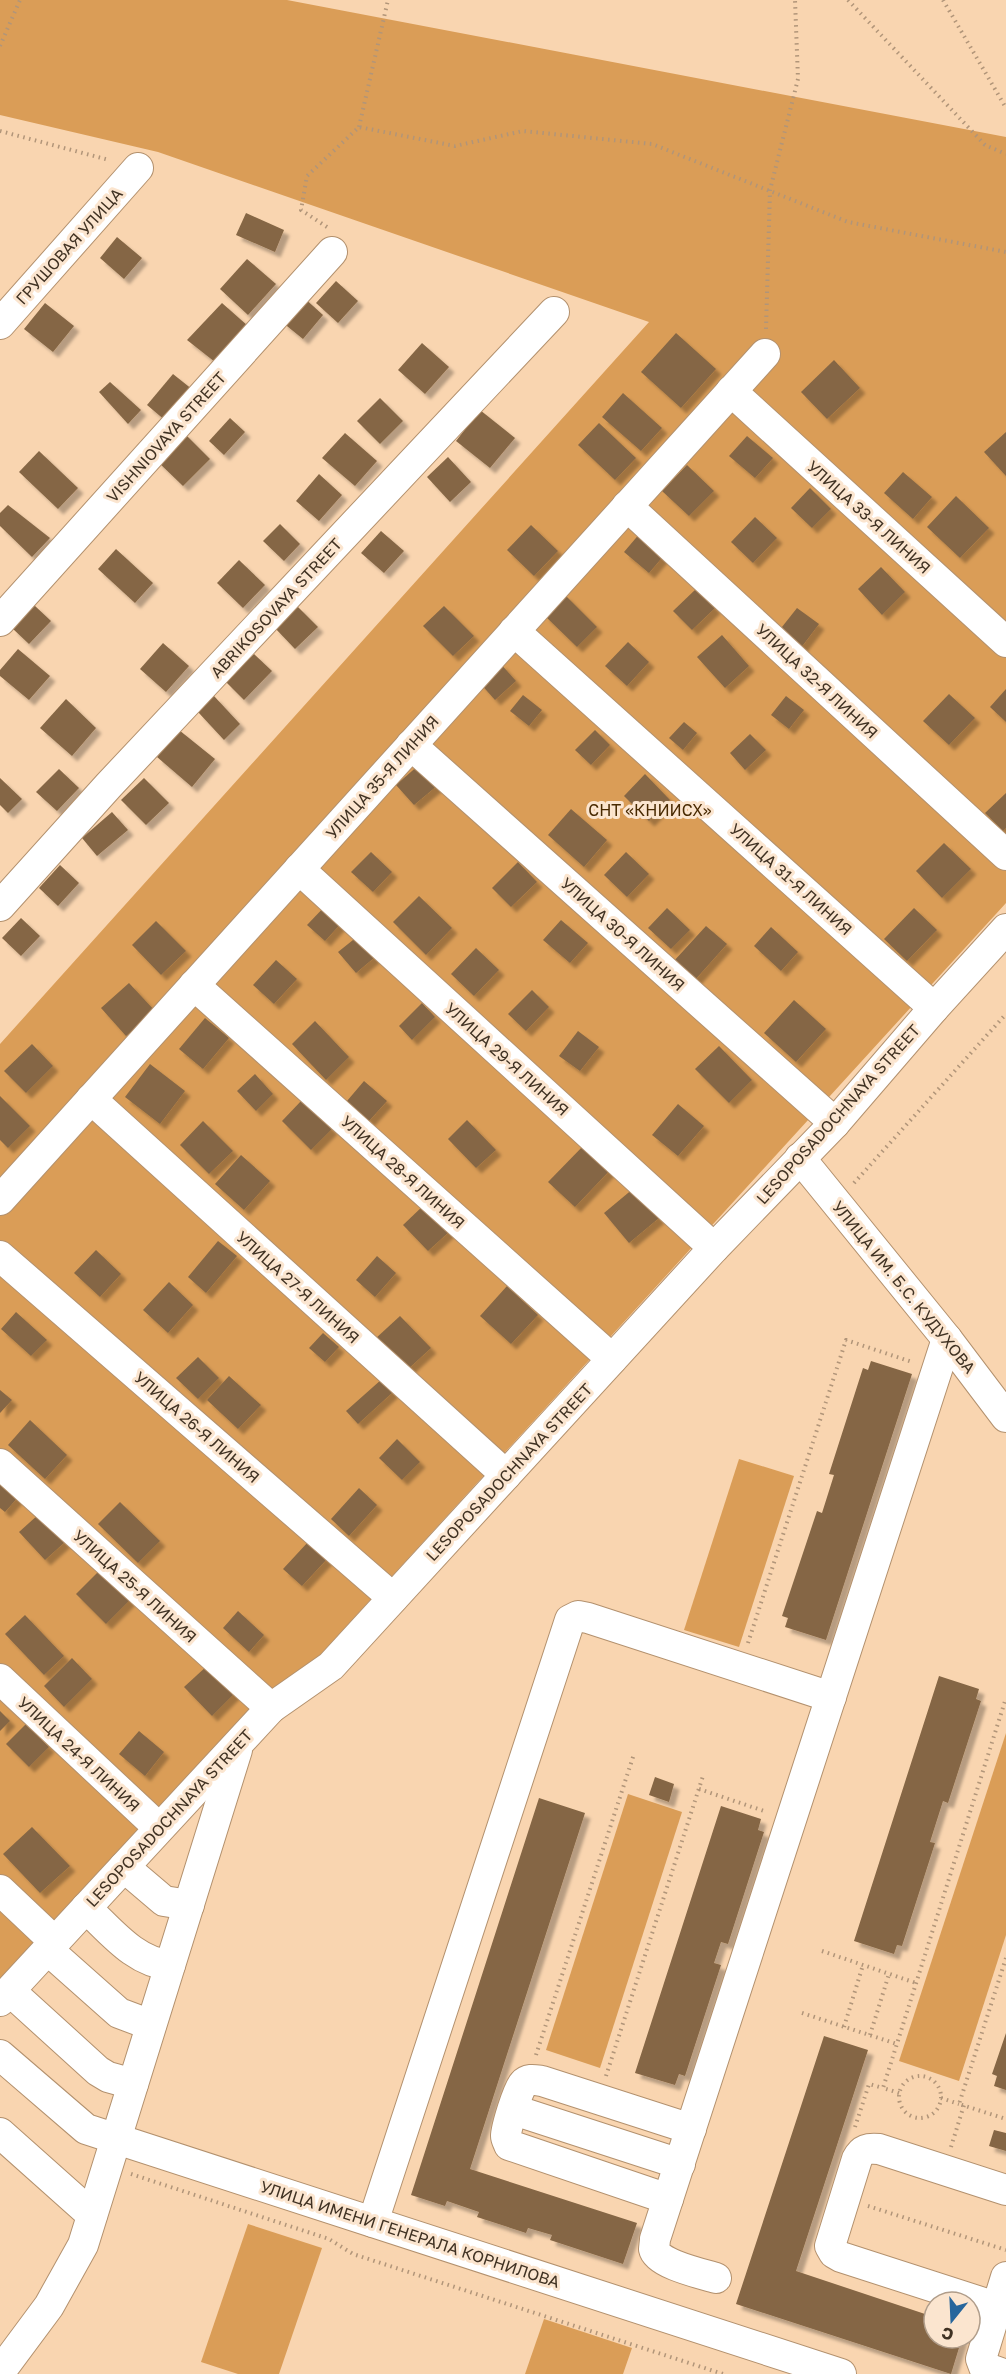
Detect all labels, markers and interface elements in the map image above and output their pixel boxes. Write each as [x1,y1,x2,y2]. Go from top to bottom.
street label: ГРУШОВАЯ УЛИЦА [11,183,127,309]
street label: VISHNIOVAYA STREET [102,367,230,507]
street label: УЛИЦА 33-Я ЛИНИЯ [803,456,935,578]
street label: ABRIKOSOVAYA STREET [206,534,346,682]
street label: УЛИЦА 32-Я ЛИНИЯ [752,619,882,743]
street label: УЛИЦА 35-Я ЛИНИЯ [321,711,443,843]
park label: СНТ «КНИИСХ» [588,800,712,820]
street label: УЛИЦА 31-Я ЛИНИЯ [726,819,856,939]
street label: УЛИЦА 30-Я ЛИНИЯ [557,873,689,995]
street label: УЛИЦА 29-Я ЛИНИЯ [441,998,573,1120]
street label: LESOPOSADOCHNAYA STREET [752,1020,924,1208]
street label: УЛИЦА 28-Я ЛИНИЯ [337,1111,469,1233]
street label: УЛИЦА ИМ. Б.С. КУДУХОВА [828,1197,980,1378]
street label: УЛИЦА 27-Я ЛИНИЯ [232,1227,364,1347]
street label: УЛИЦА 26-Я ЛИНИЯ [130,1367,264,1487]
street label: LESOPOSADOCHNAYA STREET [421,1379,597,1565]
street label: УЛИЦА 25-Я ЛИНИЯ [69,1525,201,1647]
street label: УЛИЦА 24-Я ЛИНИЯ [14,1692,144,1816]
street label: LESOPOSADOCHNAYA STREET [81,1725,257,1911]
street label: УЛИЦА ИМЕНИ ГЕНЕРАЛА КОРНИЛОВА [258,2176,563,2292]
north arrow [922,2290,982,2350]
text: С [939,2323,956,2346]

